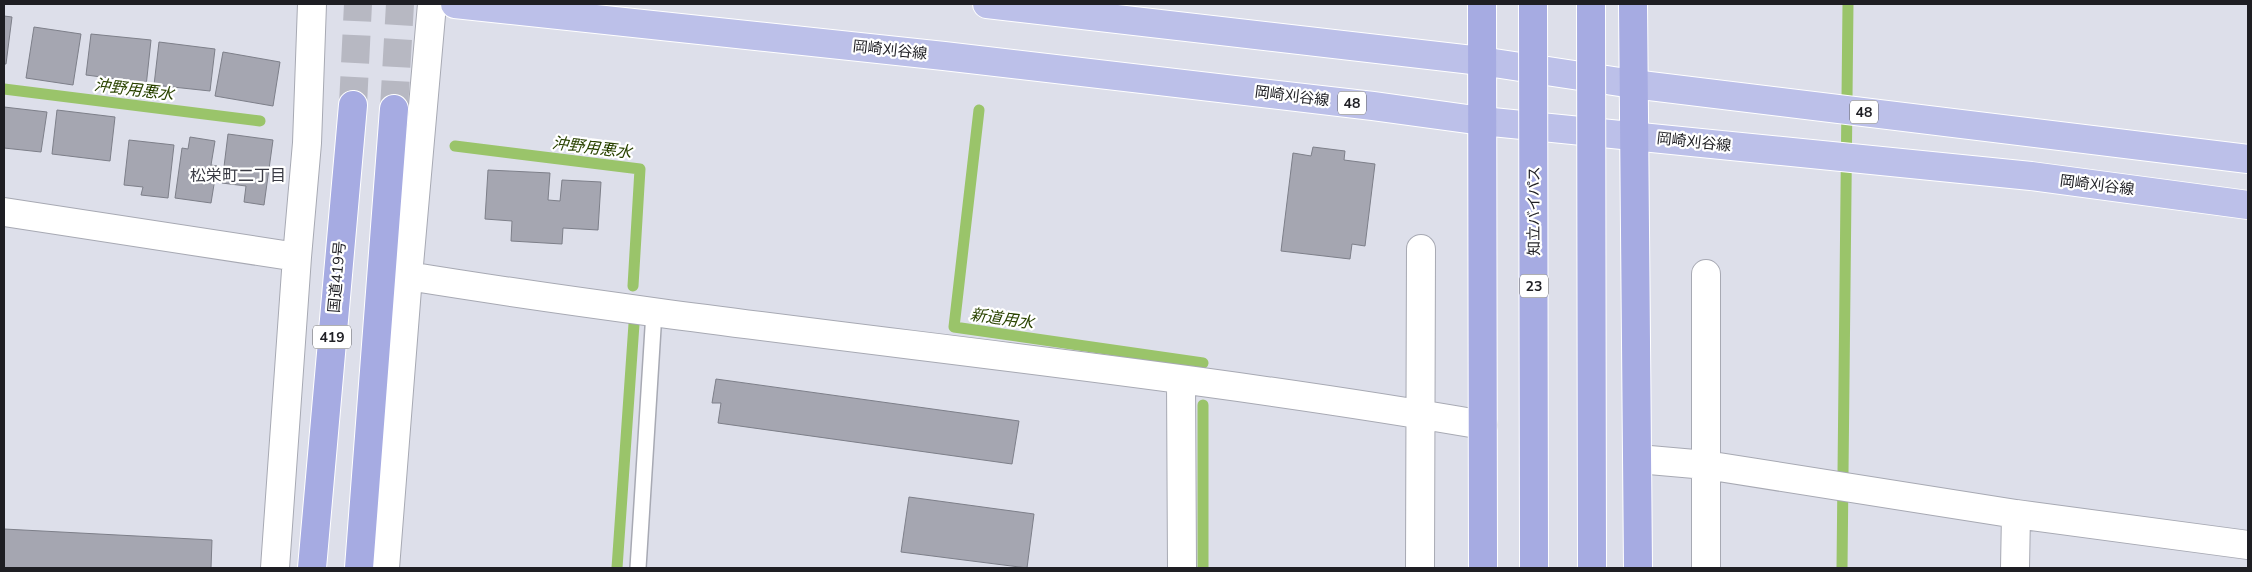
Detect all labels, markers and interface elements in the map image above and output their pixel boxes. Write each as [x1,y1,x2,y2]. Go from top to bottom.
street label: 岡崎刈谷線 [852,36,928,64]
water label: 沖野用悪水 [93,74,177,106]
street label: 岡崎刈谷線 [1254,82,1330,110]
road number: 48 [1338,92,1366,115]
road number: 48 [1850,100,1878,124]
street label: 岡崎刈谷線 [1656,128,1732,156]
water label: 沖野用悪水 [551,132,635,164]
district label: 松栄町二丁目 [190,165,286,187]
street label: 知立バイパス [1524,166,1544,256]
street label: 岡崎刈谷線 [2059,171,2135,199]
street label: 国道419号 [324,240,350,314]
road number: 23 [1520,274,1548,298]
water label: 新道用水 [969,304,1037,335]
road number: 419 [313,326,351,348]

